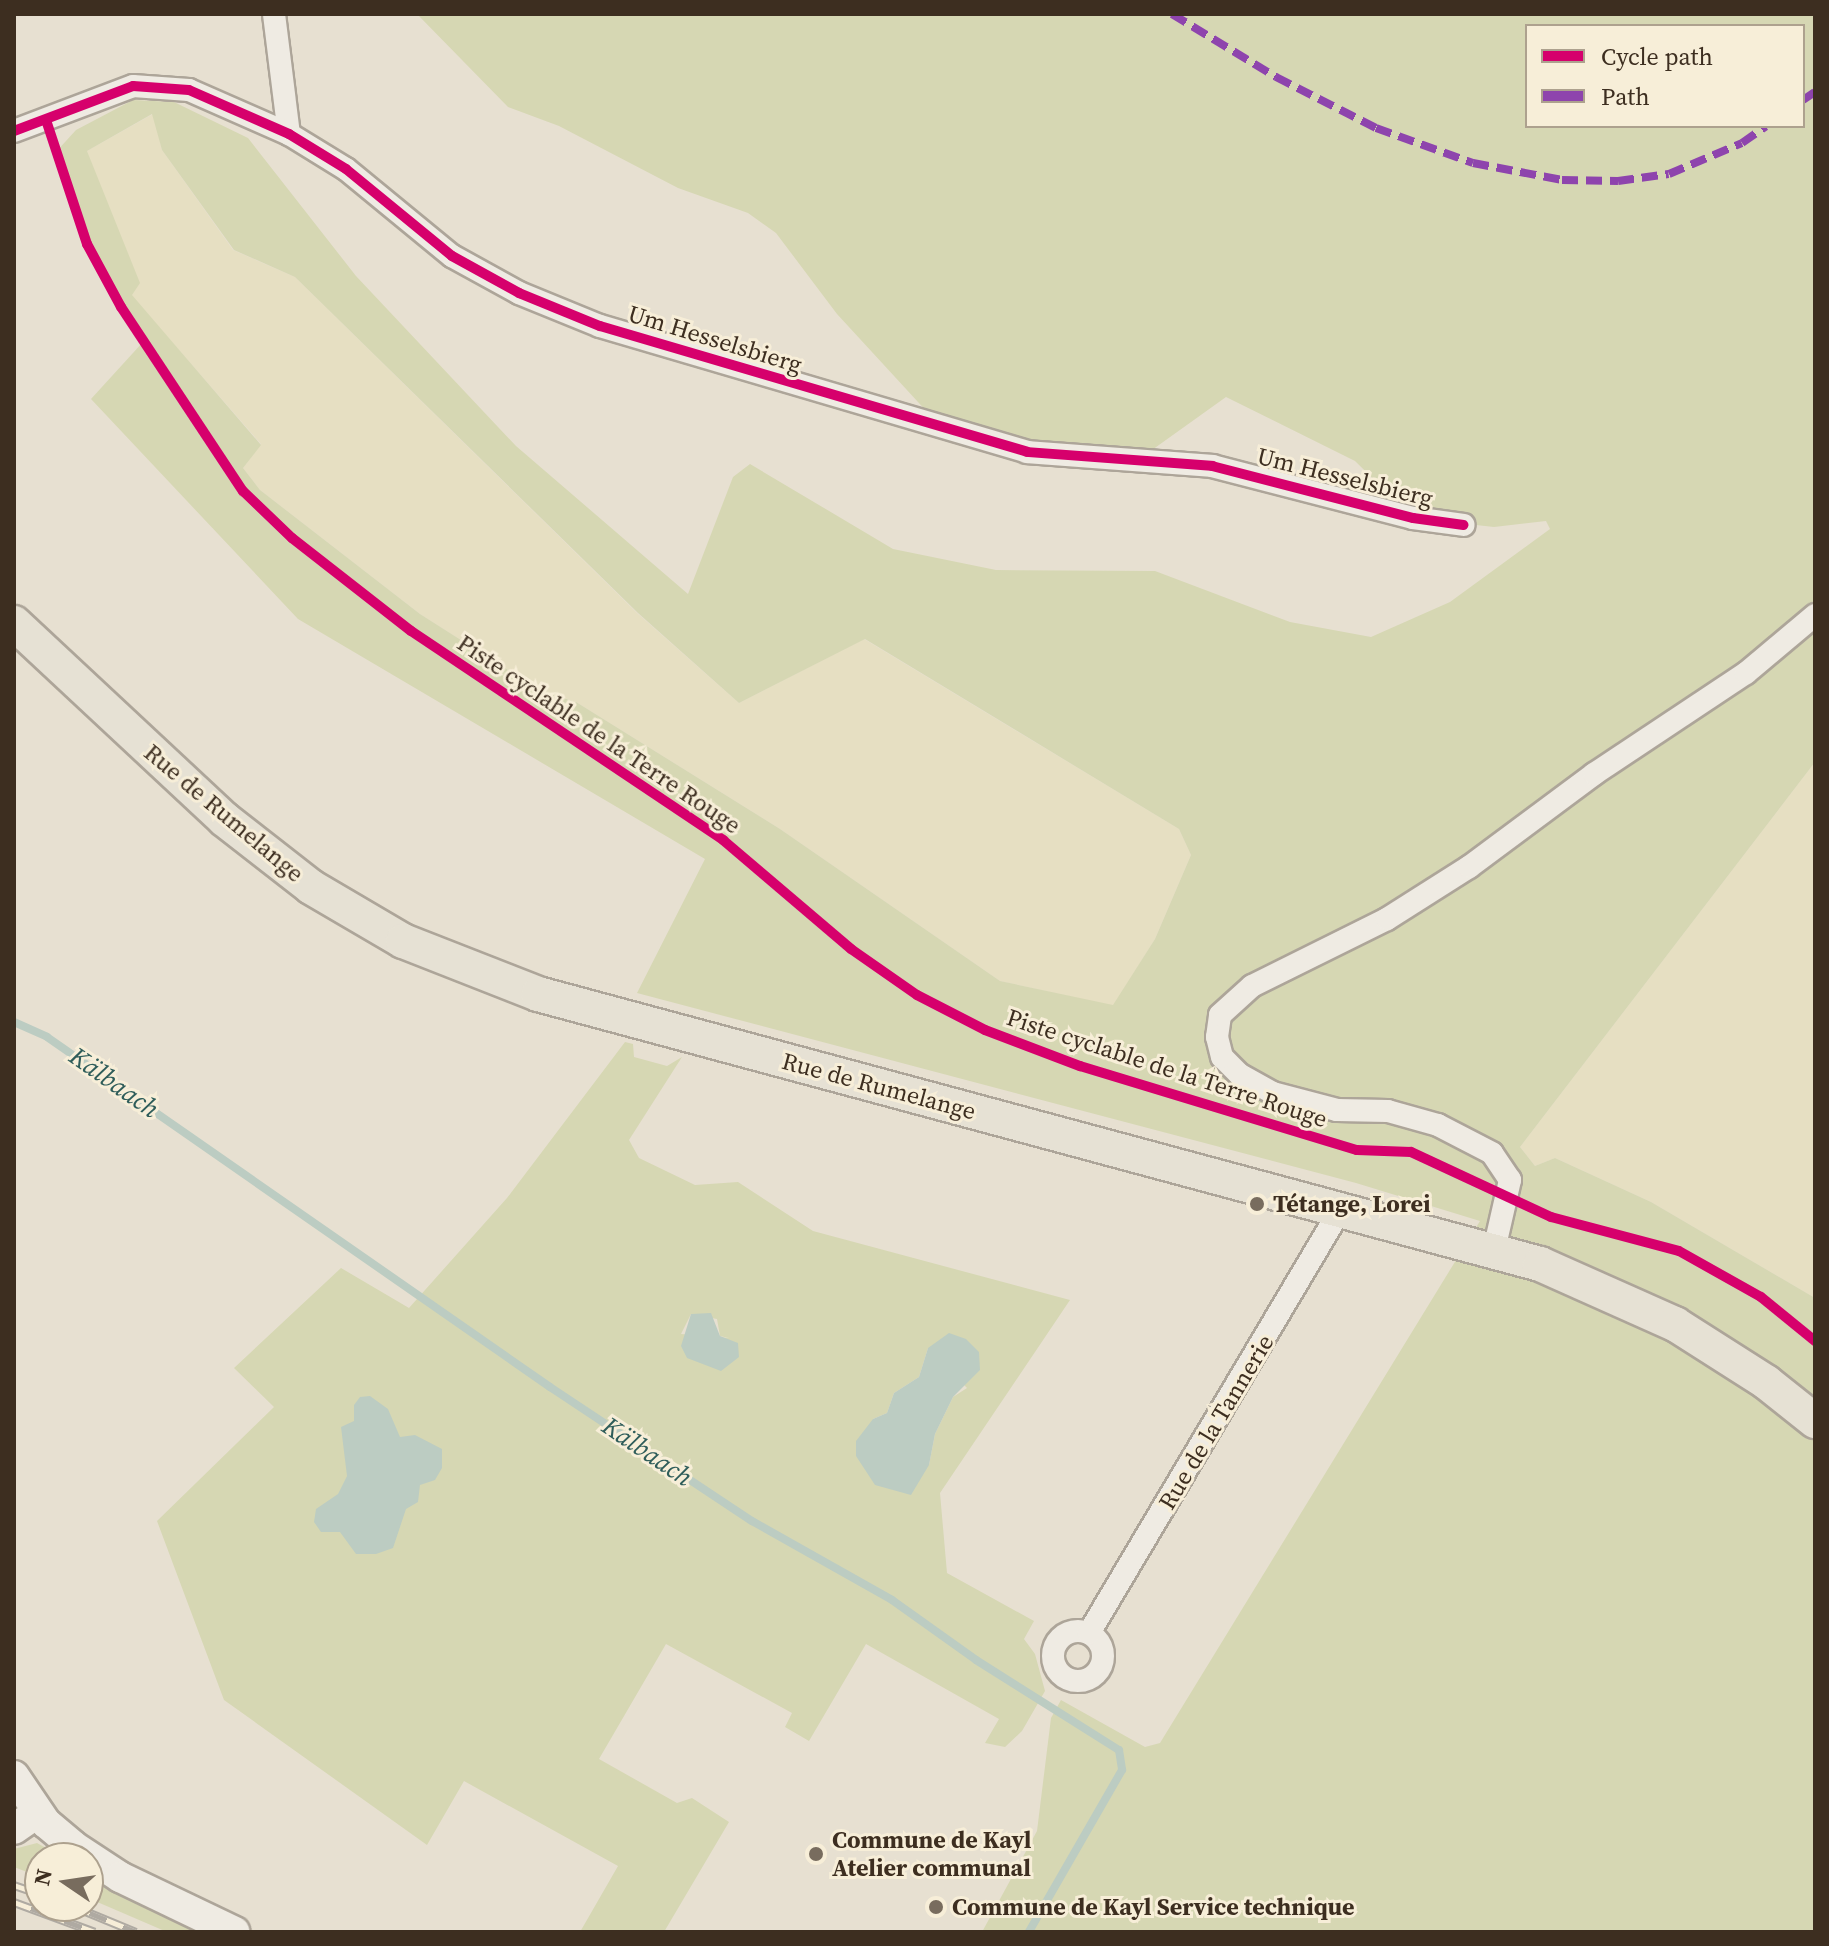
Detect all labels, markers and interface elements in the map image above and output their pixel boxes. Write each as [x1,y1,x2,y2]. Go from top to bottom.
legend [1525,24,1805,128]
text: Cycle path [1601,40,1713,73]
text: Path [1601,80,1650,113]
street label: Um Hesselsbierg [625,299,805,379]
street label: Um Hesselsbierg [1254,441,1436,513]
street label: Piste cyclable de la Terre Rouge [452,628,746,840]
street label: Rue de Rumelange [138,738,310,888]
street label: Piste cyclable de la Terre Rouge [1003,1002,1331,1134]
water label: Kälbaach [63,1041,165,1125]
street label: Rue de Rumelange [779,1046,979,1126]
place label: Tétange, Lorei [1273,1190,1431,1218]
marker: Tétange, Lorei [1248,1195,1266,1213]
street label: Rue de la Tannerie [1152,1329,1280,1515]
water label: Kälbaach [596,1411,698,1493]
place label: Commune de Kayl Atelier communal [832,1826,1032,1882]
north arrow [24,1842,104,1922]
marker: Commune de Kayl Atelier communal [807,1845,825,1863]
text: N [26,1866,59,1888]
place label: Commune de Kayl Service technique [952,1893,1355,1921]
marker: Commune de Kayl Service technique [927,1898,945,1916]

